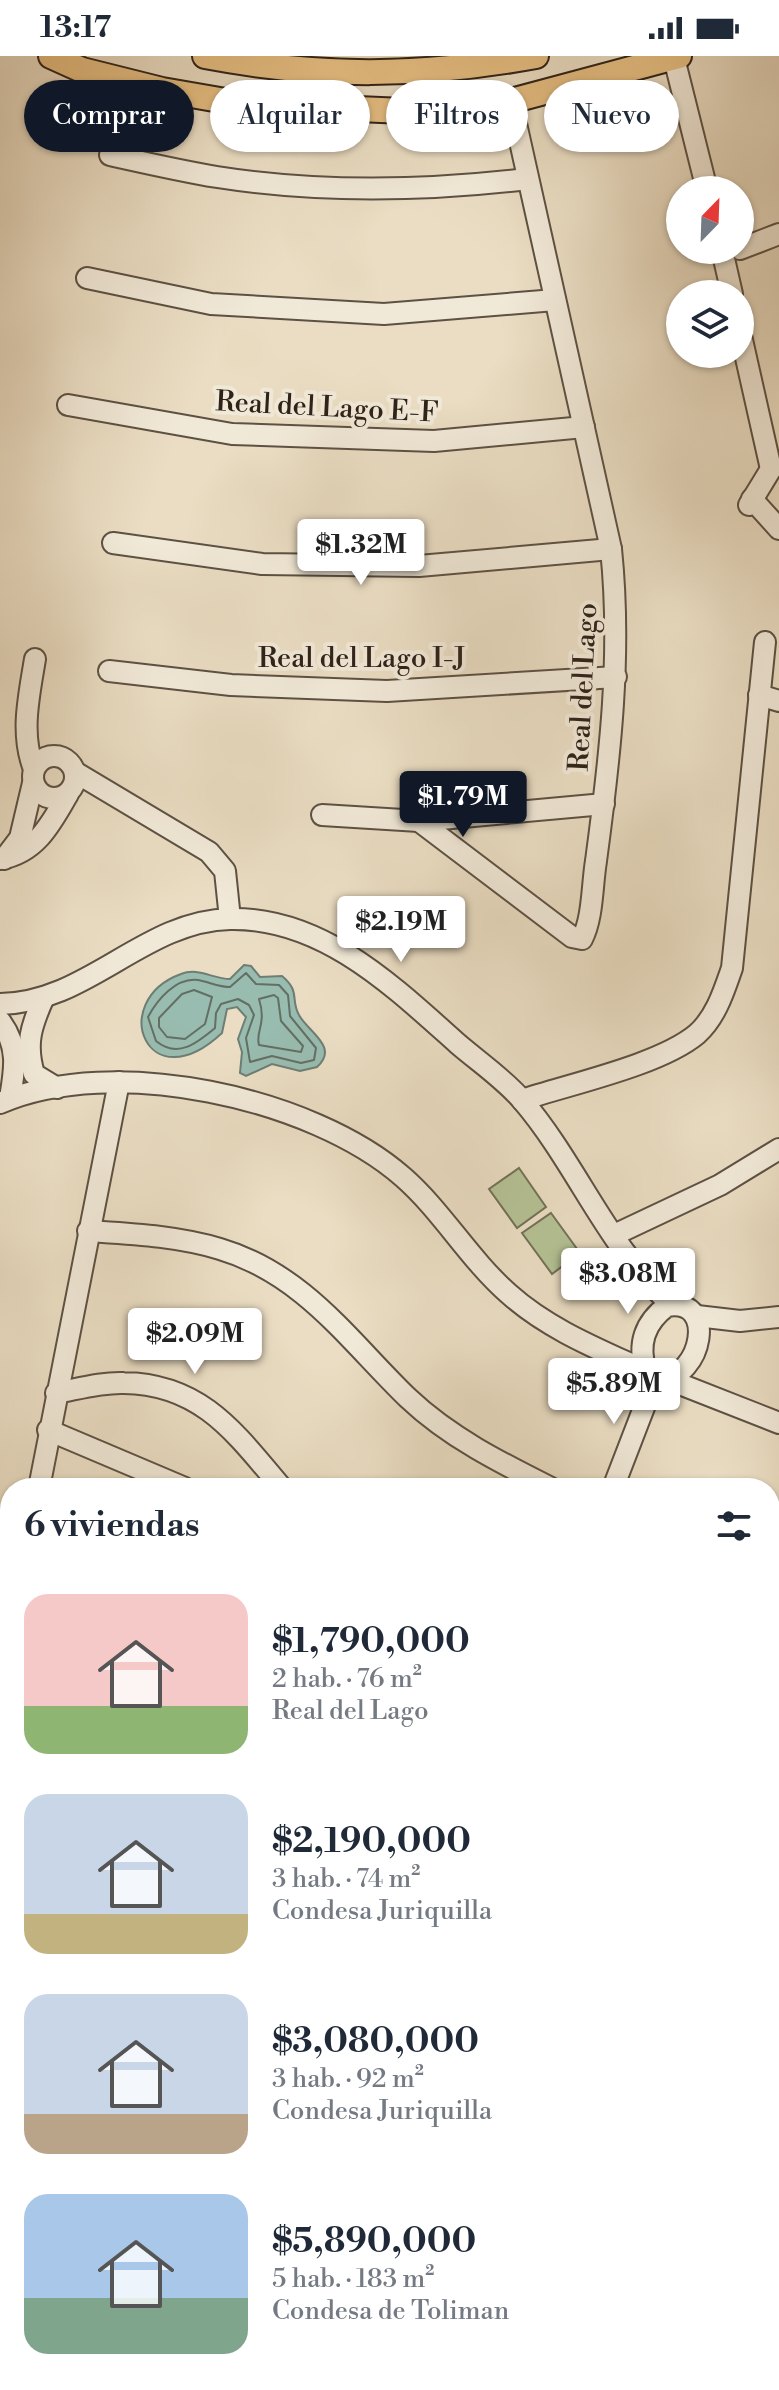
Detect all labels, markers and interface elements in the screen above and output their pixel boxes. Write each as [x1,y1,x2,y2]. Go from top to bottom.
text: 13:17 [40,9,111,47]
chip: Comprar [24,80,194,152]
chip: Alquilar [210,80,370,152]
chip: Filtros [386,80,528,152]
chip: Nuevo [544,80,679,152]
north arrow [666,176,754,264]
map controls [666,176,754,368]
button: layers [666,280,754,368]
street label: Real del Lago E-F [215,384,439,431]
pin: $1.32M [296,519,426,587]
text: $1.32M [315,529,407,561]
street label: Real del Lago [562,602,605,772]
street label: Real del Lago I-J [258,641,466,676]
pin: $1.79M [398,771,528,839]
text: $1.79M [418,781,508,813]
pin: $2.19M [336,896,466,964]
text: $2.19M [355,906,447,938]
pin: $3.08M [563,1248,693,1316]
text: $3.08M [579,1258,677,1290]
pin: $2.09M [130,1308,260,1376]
text: $2.09M [146,1318,244,1350]
pin: $5.89M [549,1358,679,1426]
text: $5.89M [566,1368,662,1400]
icon: filters [712,1504,756,1548]
text: 6 viviendas [24,1505,200,1547]
text: $1,790,000 [272,1621,470,1663]
icon: home [88,1626,184,1722]
text: 2 hab. · 76 m² [272,1663,422,1695]
text: Real del Lago [272,1695,429,1727]
text: $2,190,000 [272,1821,471,1863]
icon: home [88,1826,184,1922]
text: 3 hab. · 74 m² [272,1863,420,1895]
text: Condesa Juriquilla [272,1895,492,1927]
text: $3,080,000 [272,2021,479,2063]
icon: home [88,2026,184,2122]
text: 3 hab. · 92 m² [272,2063,424,2095]
text: Condesa Juriquilla [272,2095,492,2127]
text: $5,890,000 [272,2221,476,2263]
icon: home [88,2226,184,2322]
text: 5 hab. · 183 m² [272,2263,434,2295]
text: Condesa de Toliman [272,2295,509,2327]

